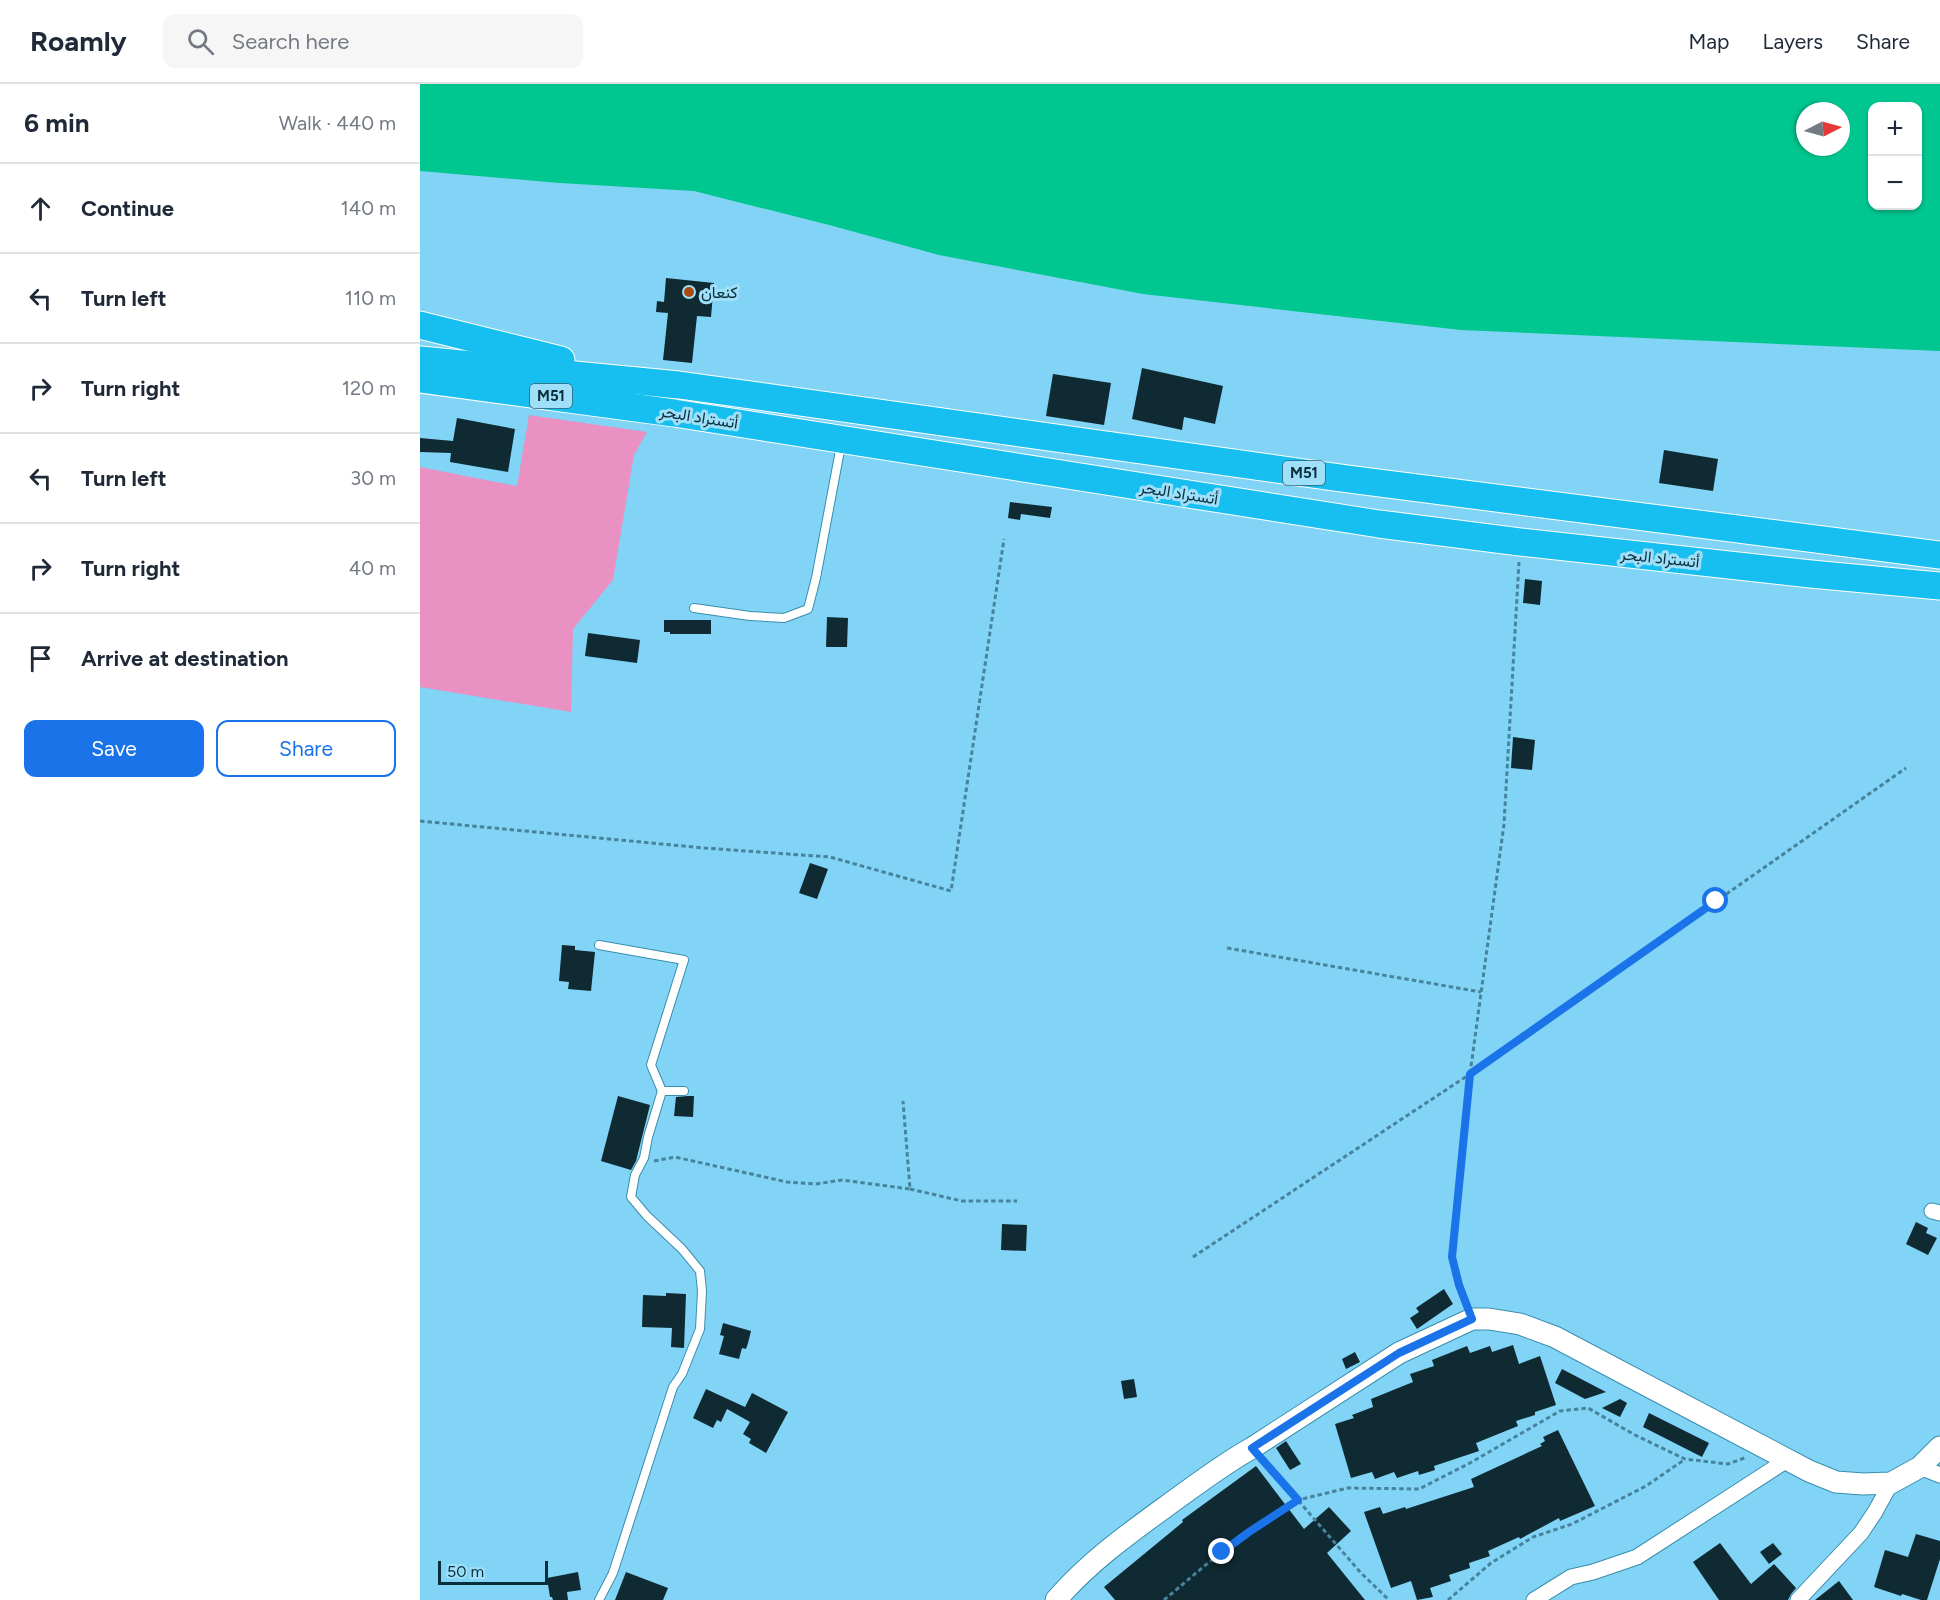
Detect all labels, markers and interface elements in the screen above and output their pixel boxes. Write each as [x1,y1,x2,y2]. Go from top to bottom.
search box [163,14,583,68]
text: Roamly [30,24,127,58]
icon: search [184,25,217,58]
text: Search here [232,28,349,55]
text: Map [1689,29,1729,54]
text: Layers [1762,29,1823,54]
text: Share [1856,29,1910,54]
north arrow [1796,102,1850,156]
map controls [1868,102,1922,210]
button: + [1868,102,1922,156]
text: 6 min [24,107,90,139]
text: Walk · 440 m [279,111,396,135]
button: − [1868,156,1922,210]
icon: ahead [24,192,57,225]
text: Continue [81,195,174,222]
text: 140 m [341,196,396,220]
icon: left [24,282,57,315]
place label: كنعان [701,283,738,302]
text: Turn left [81,285,167,312]
marker: كنعان [682,285,696,299]
text: 110 m [345,286,396,310]
icon: right [24,372,57,405]
text: Turn right [81,375,180,402]
text: 120 m [342,376,396,400]
road number: M51 [530,384,572,408]
street label: أتستراد البحر [657,401,740,434]
road number: M51 [1283,461,1325,485]
icon: left [24,462,57,495]
text: Turn left [81,465,167,492]
text: 30 m [350,466,396,490]
street label: أتستراد البحر [1137,477,1220,510]
street label: أتستراد البحر [1619,544,1701,573]
icon: right [24,552,57,585]
text: Turn right [81,555,180,582]
text: 40 m [349,556,396,580]
icon: arrive [24,642,57,675]
text: Arrive at destination [81,645,289,672]
button: Save [24,720,204,777]
button: Share [216,720,396,777]
route start [1702,887,1728,913]
route end [1208,1538,1234,1564]
scale bar [438,1558,548,1586]
text: 50 m [447,1562,484,1581]

